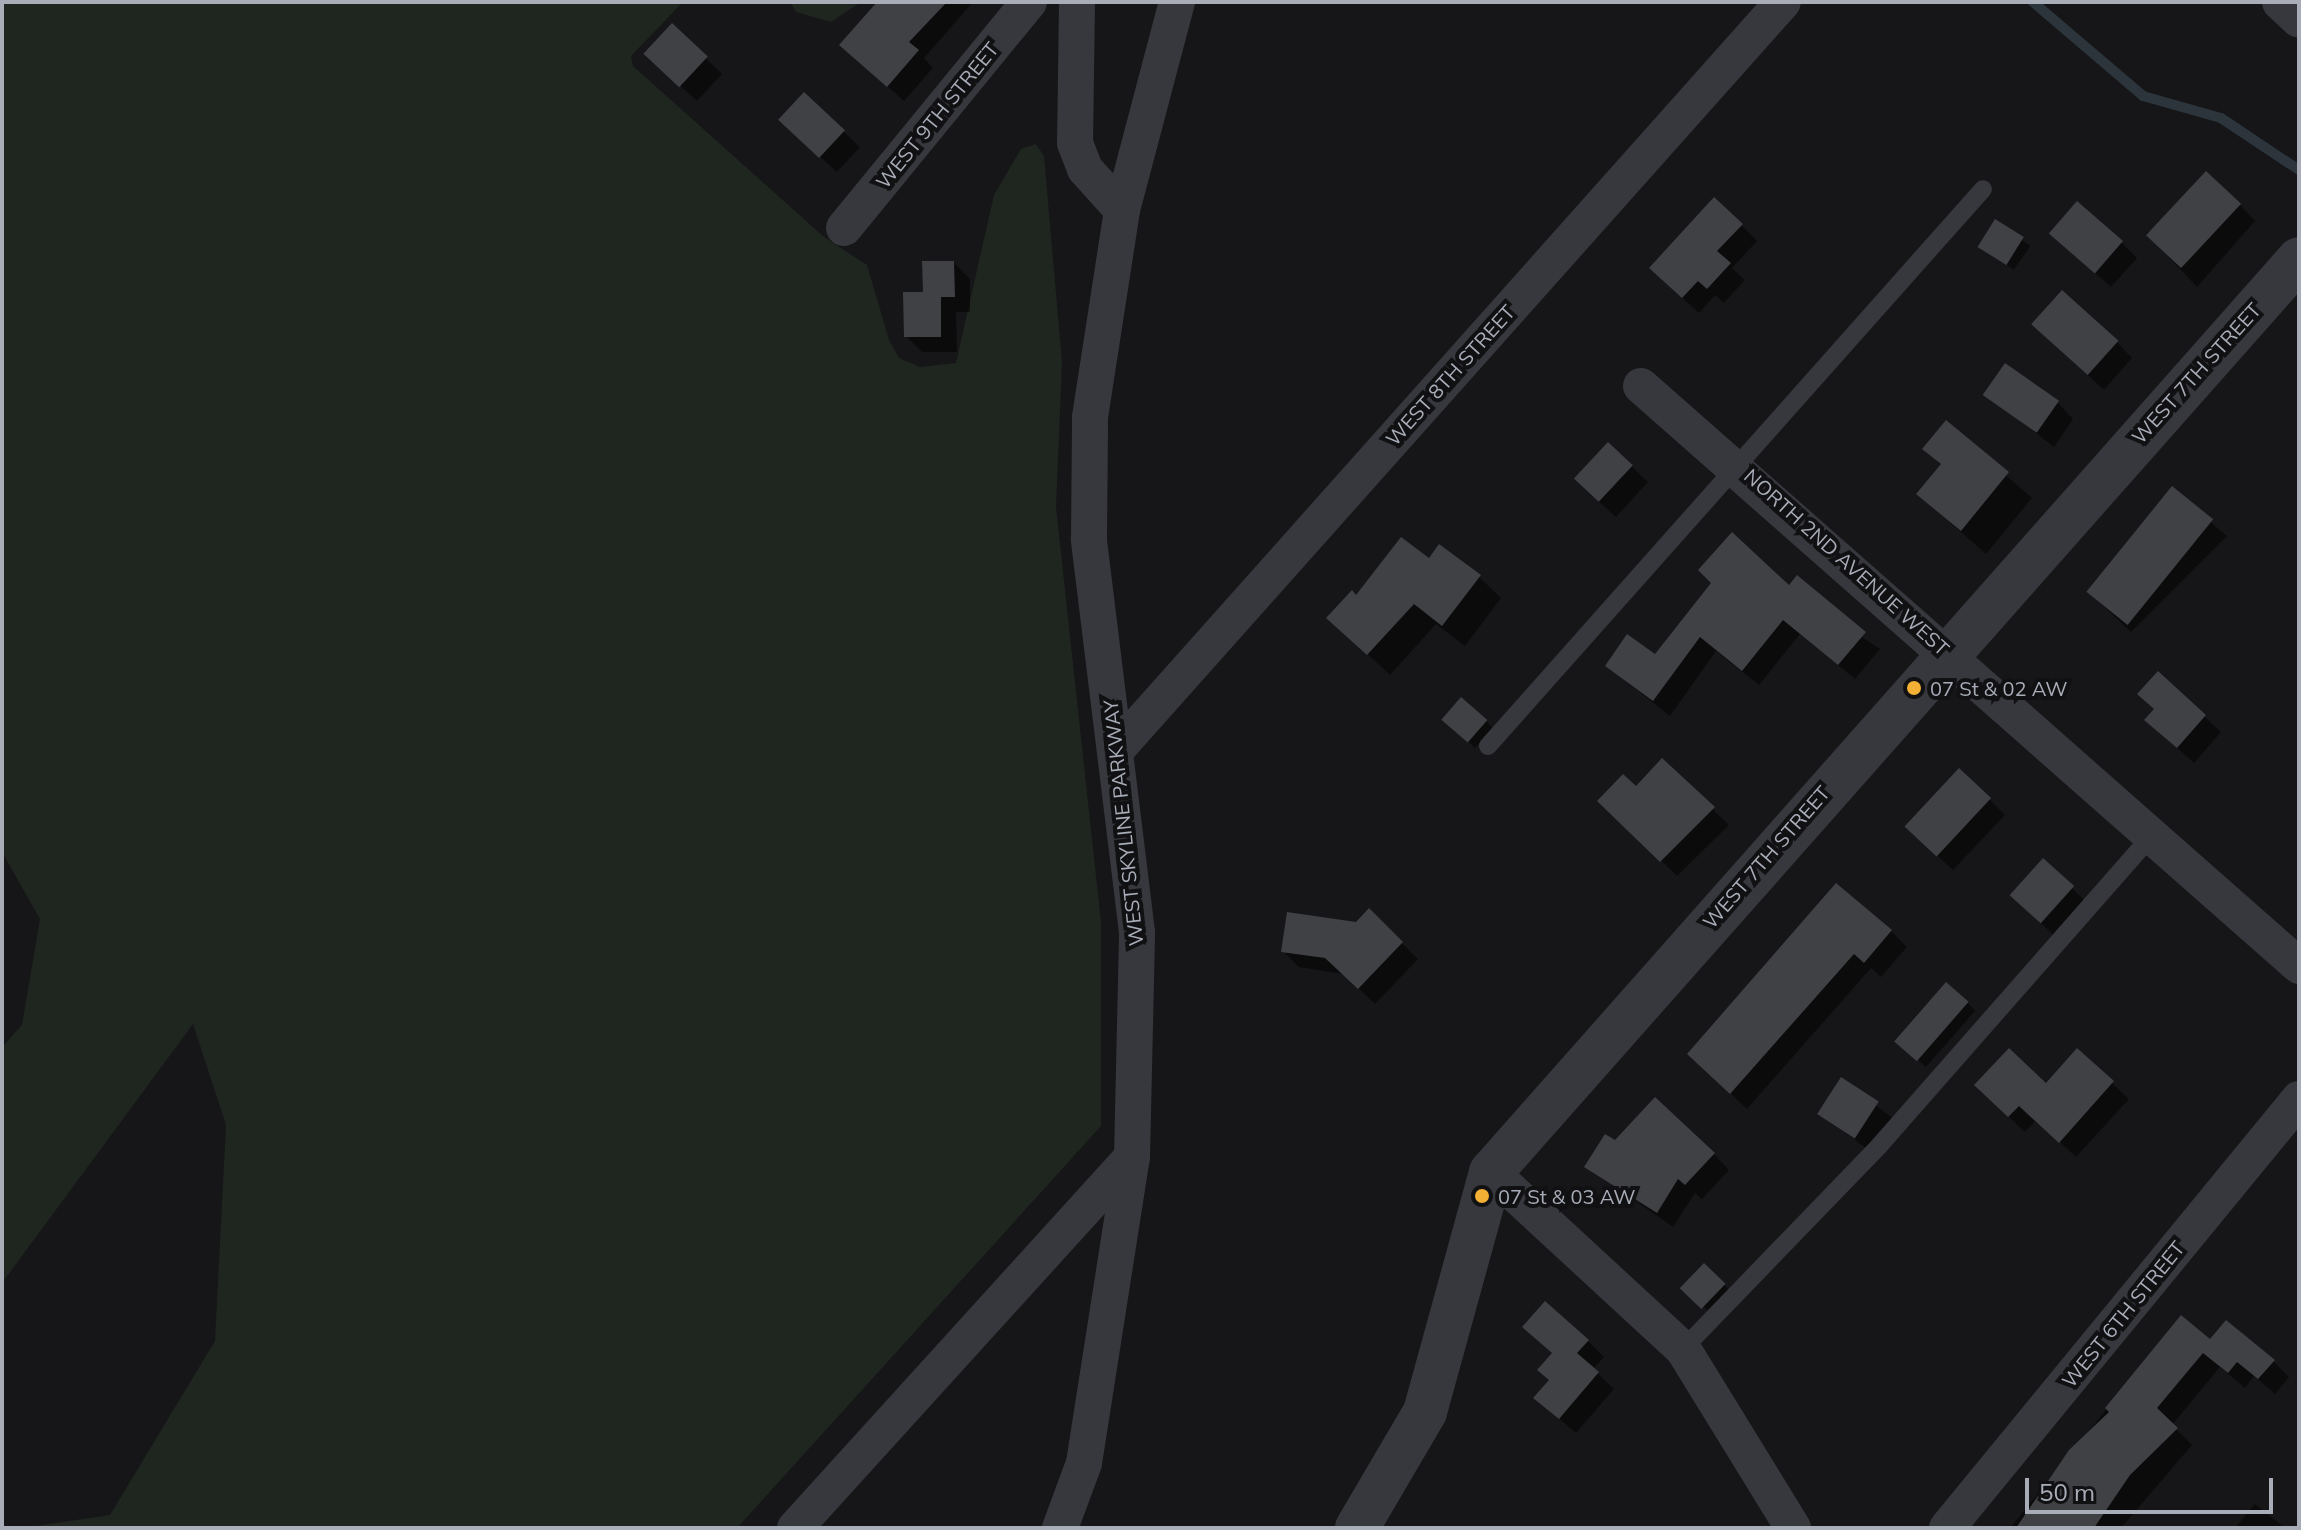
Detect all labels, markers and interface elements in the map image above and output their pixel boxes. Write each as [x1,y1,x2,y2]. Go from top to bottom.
street label: WEST 9TH STREET [871,37,1003,193]
street label: WEST 7TH STREET [2126,298,2266,448]
street label: WEST 8TH STREET [1380,300,1520,450]
street label: NORTH 2ND AVENUE WEST [1740,464,1954,660]
place label: 07 St & 02 AW [1930,676,2068,700]
marker: 07 St & 02 AW [1905,679,1923,697]
street label: WEST SKYLINE PARKWAY [1098,699,1148,947]
street label: WEST 7TH STREET [1697,781,1835,933]
place label: 07 St & 03 AW [1498,1184,1636,1208]
marker: 07 St & 03 AW [1473,1187,1491,1205]
street label: WEST 6TH STREET [2057,1236,2189,1392]
scale bar [2029,1462,2277,1512]
text: 50 m [2039,1477,2095,1507]

